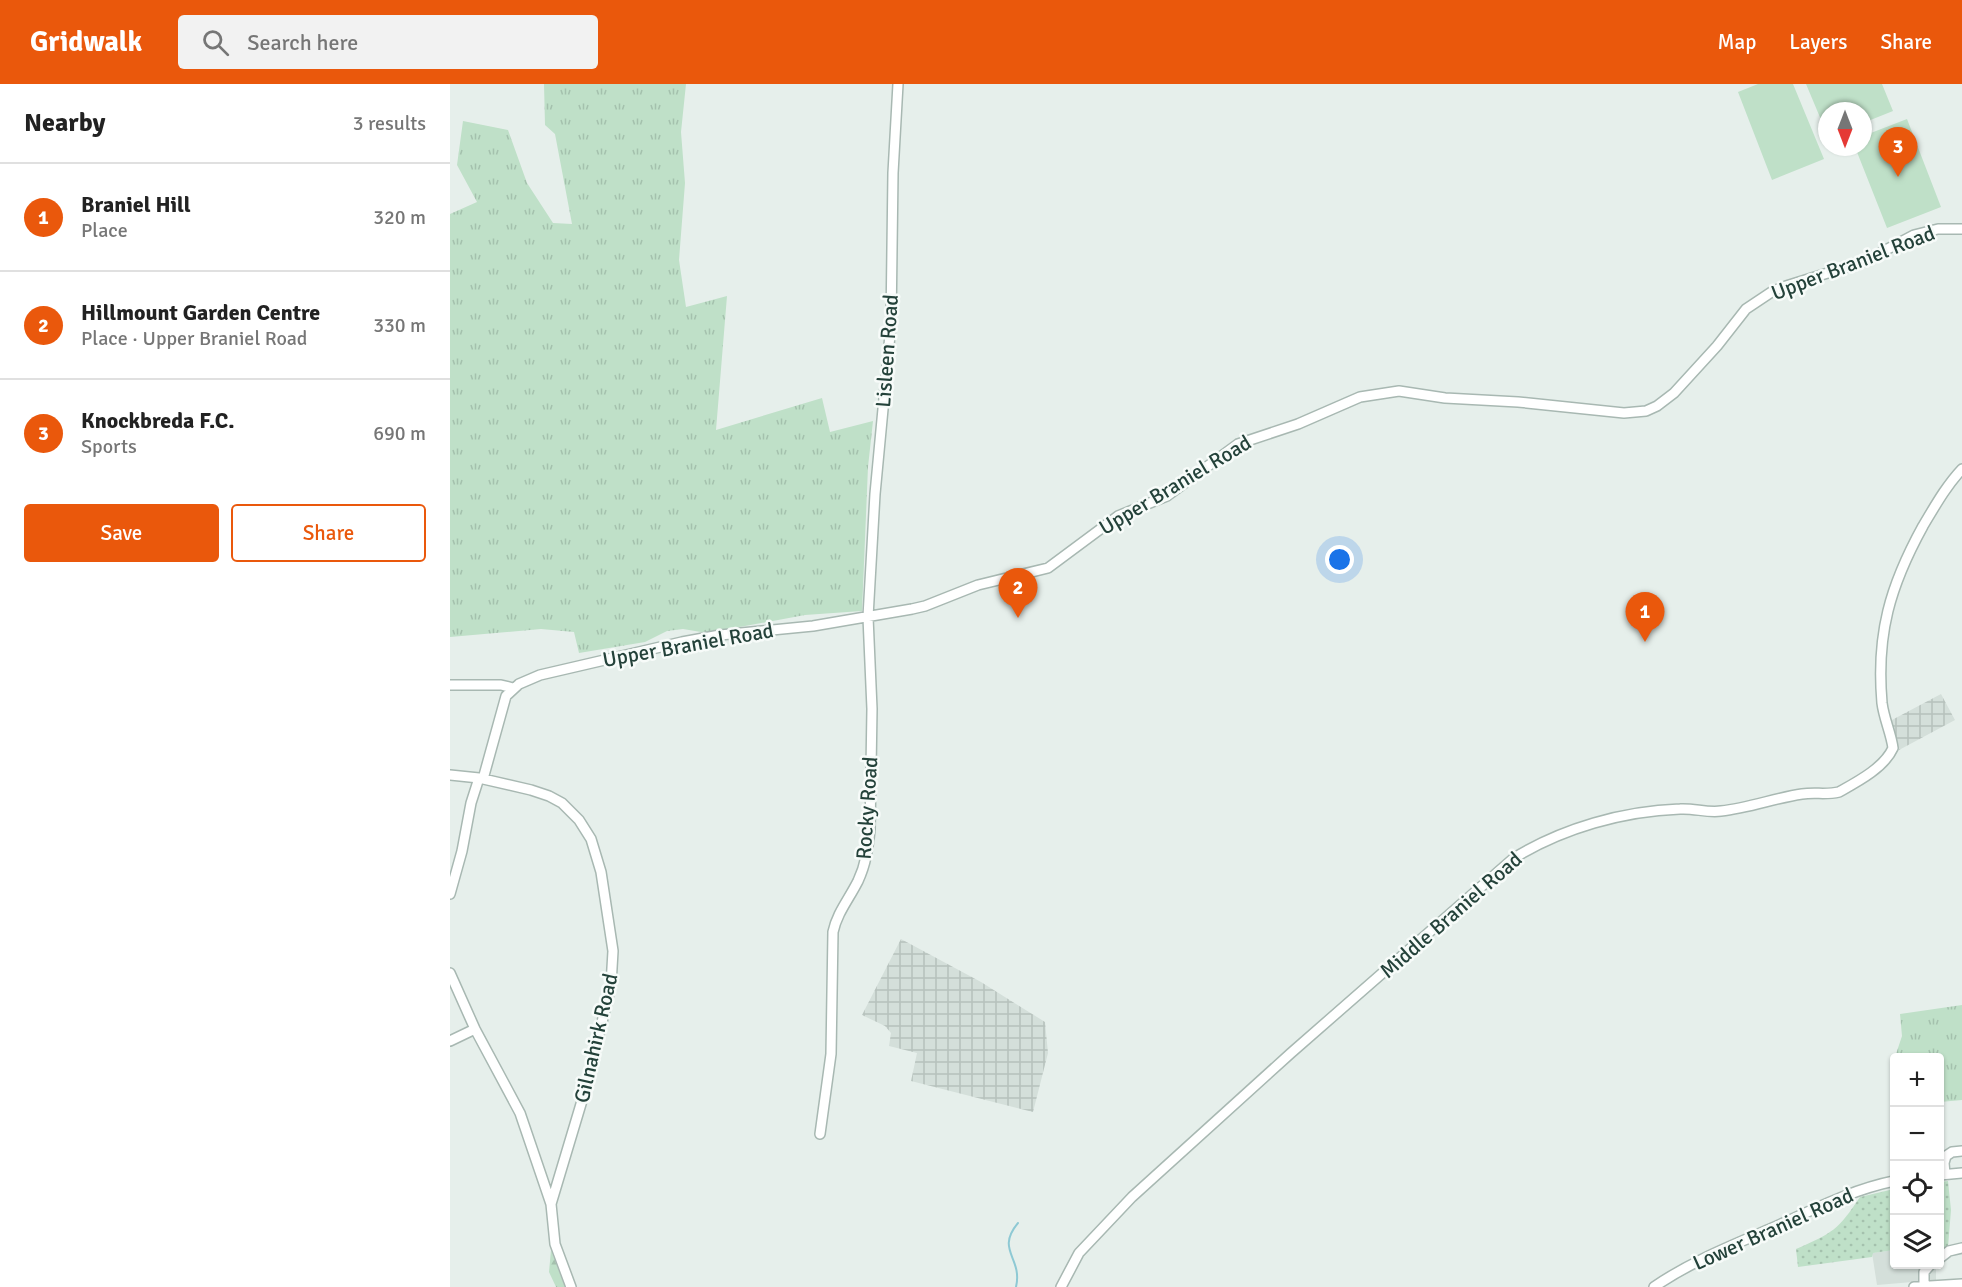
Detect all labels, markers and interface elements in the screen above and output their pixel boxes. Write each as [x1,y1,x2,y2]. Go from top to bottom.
search box [178,15,598,69]
text: Gridwalk [30,25,142,59]
icon: search [199,26,232,59]
text: Search here [247,29,358,56]
text: Map [1718,29,1756,55]
text: Layers [1789,29,1847,55]
text: Share [1880,29,1932,55]
north arrow [1818,102,1872,156]
text: Nearby [24,107,105,139]
text: 3 results [353,111,426,136]
pin: 3 [1878,128,1918,177]
text: Braniel Hill [81,191,191,218]
text: 1 [38,205,49,230]
text: 320 m [373,205,426,230]
text: Place [81,218,128,243]
street label: Upper Braniel Road [1768,220,1938,306]
street label: Lisleen Road [870,294,904,408]
text: Hillmount Garden Centre [81,299,320,326]
text: 2 [38,313,49,338]
text: 330 m [373,313,426,338]
text: Place · Upper Braniel Road [81,326,307,351]
text: Knockbreda F.C. [81,407,235,434]
text: 3 [38,421,49,446]
text: 690 m [373,421,426,446]
street label: Upper Braniel Road [1094,429,1256,541]
text: Sports [81,434,137,459]
button: Save [24,504,219,562]
button: Share [231,504,426,562]
your location [1325,545,1354,574]
pin: 2 [998,568,1038,618]
pin: 1 [1626,592,1664,642]
street label: Upper Braniel Road [600,617,776,673]
street label: Rocky Road [850,756,884,860]
street label: Middle Braniel Road [1375,846,1527,984]
street label: Gilnahirk Road [568,971,624,1105]
map controls [1890,1053,1944,1269]
button: + [1890,1053,1944,1107]
button: − [1890,1107,1944,1161]
button: locate [1890,1161,1944,1215]
street label: Lower Braniel Road [1689,1182,1857,1276]
button: layers [1890,1215,1944,1269]

